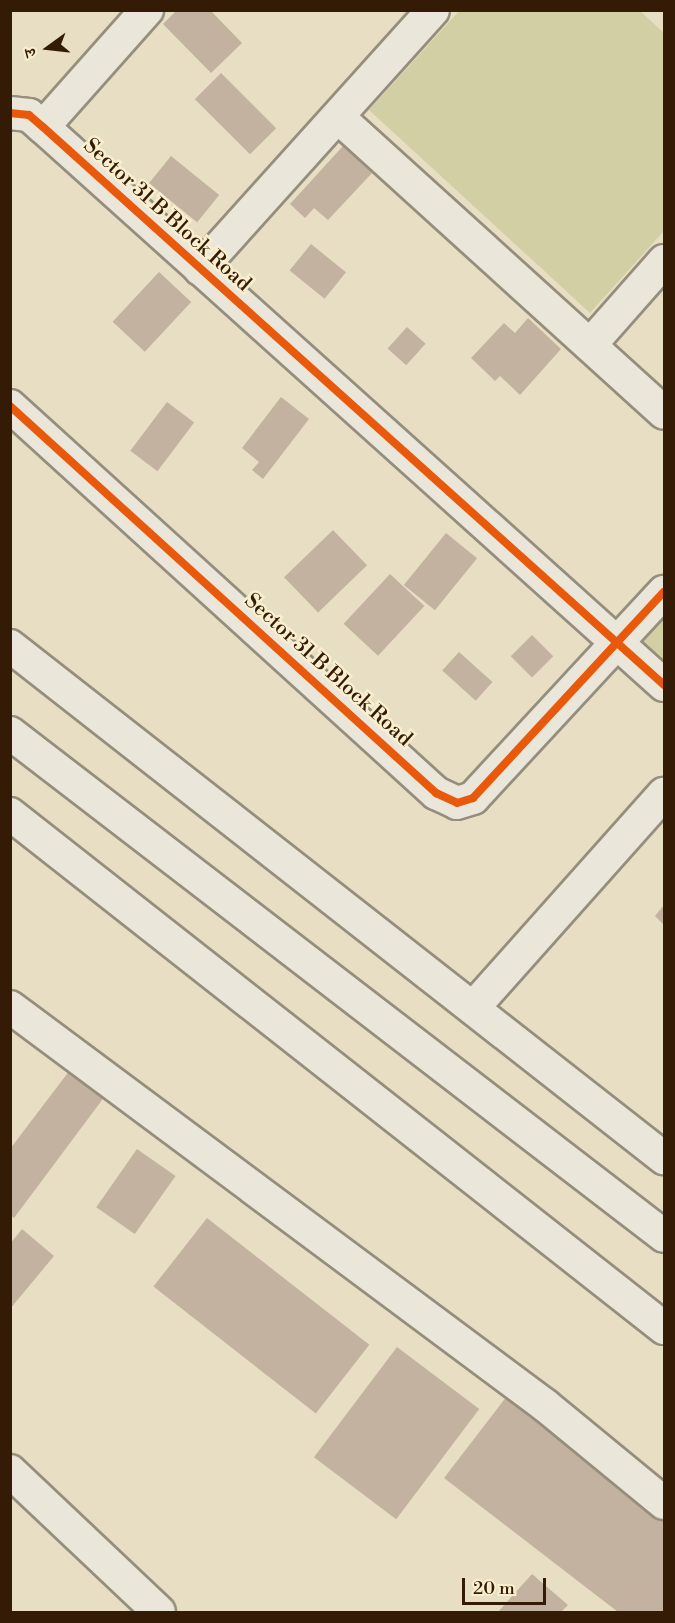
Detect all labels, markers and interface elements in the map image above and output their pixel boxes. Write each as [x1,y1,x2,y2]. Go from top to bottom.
north arrow [18,18,78,78]
text: उ [20,46,41,59]
street label: Sector 31 B Block Road [78,133,256,297]
street label: Sector 31 B Block Road [239,588,417,752]
scale bar [465,1566,549,1604]
text: 20 m [473,1577,515,1600]

